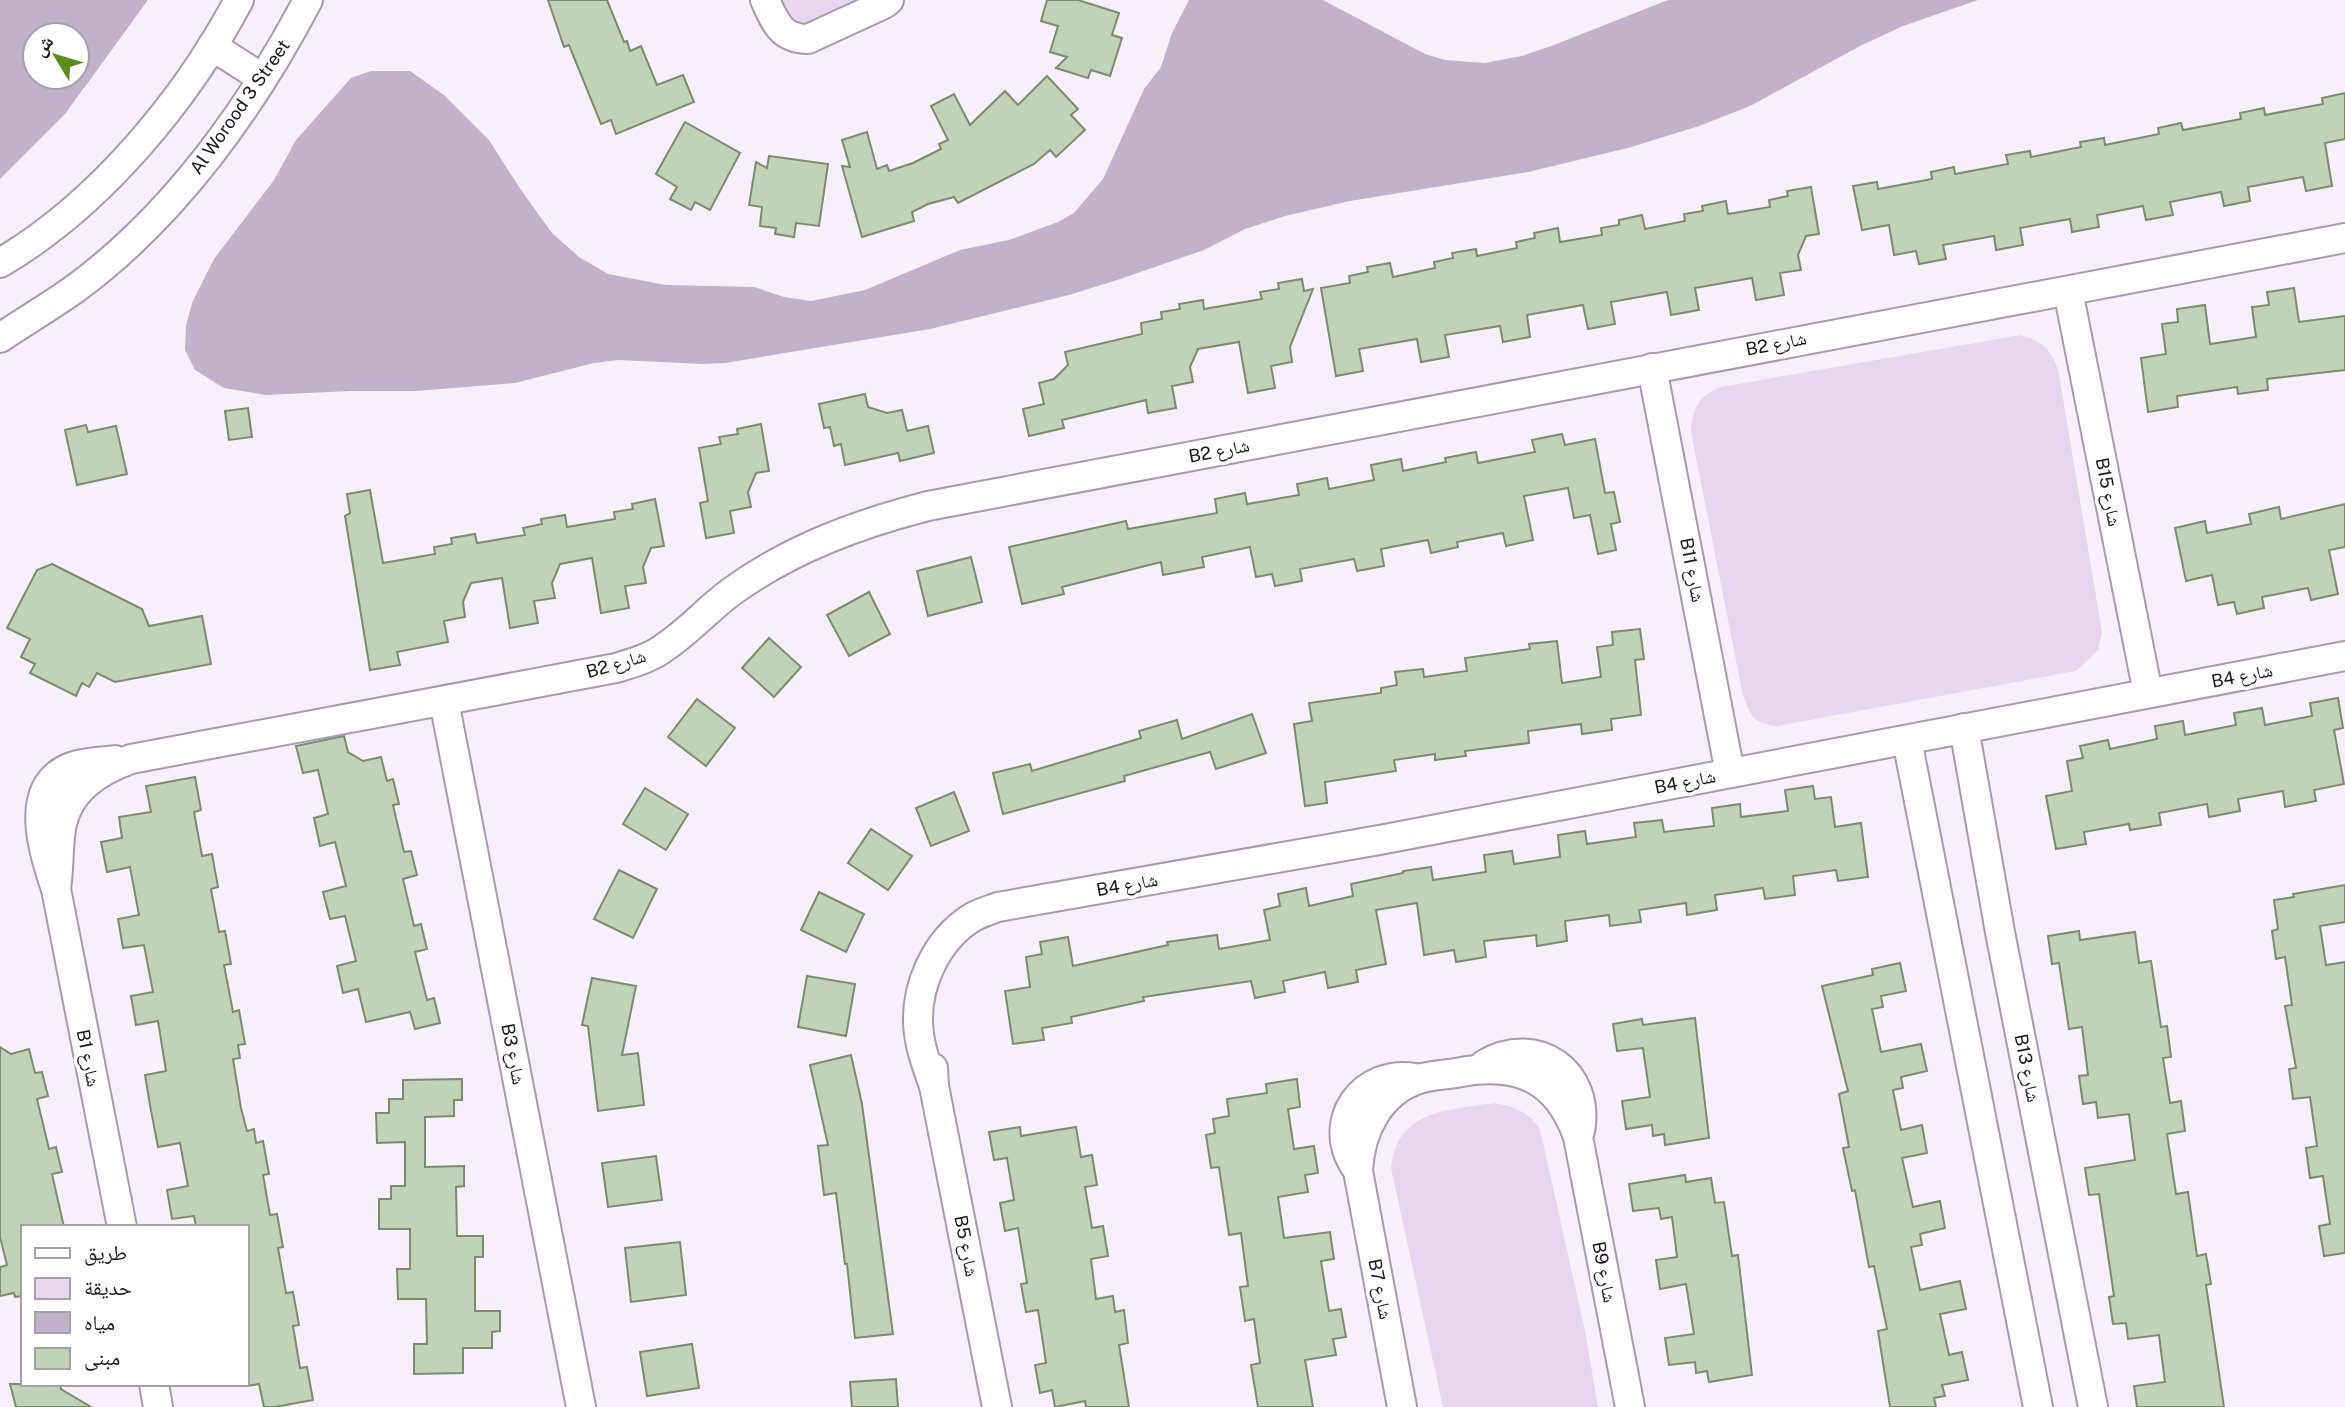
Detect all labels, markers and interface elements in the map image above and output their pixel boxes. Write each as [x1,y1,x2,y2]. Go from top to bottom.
north arrow [21,21,91,91]
text: ش [28,31,58,61]
street label: Al Worood 3 Street [185,35,294,178]
street label: B2 شارع [1744,327,1808,361]
street label: B2 شارع [1187,434,1251,468]
street label: B15 شارع [2091,456,2125,528]
street label: B11 شارع [1675,536,1709,604]
street label: B2 شارع [583,645,649,683]
street label: B4 شارع [2209,659,2275,693]
street label: B4 شارع [1652,765,1718,799]
street label: B4 شارع [1095,869,1159,901]
street label: B3 شارع [496,1021,530,1087]
street label: B1 شارع [72,1027,104,1089]
street label: B13 شارع [2010,1032,2044,1104]
street label: B5 شارع [949,1213,983,1279]
legend [21,1225,248,1386]
text: طريق [84,1240,127,1266]
street label: B9 شارع [1587,1240,1621,1304]
street label: B7 شارع [1363,1257,1397,1321]
text: حديقة [84,1275,132,1300]
text: مياه [84,1310,115,1335]
text: مبنى [84,1345,120,1371]

